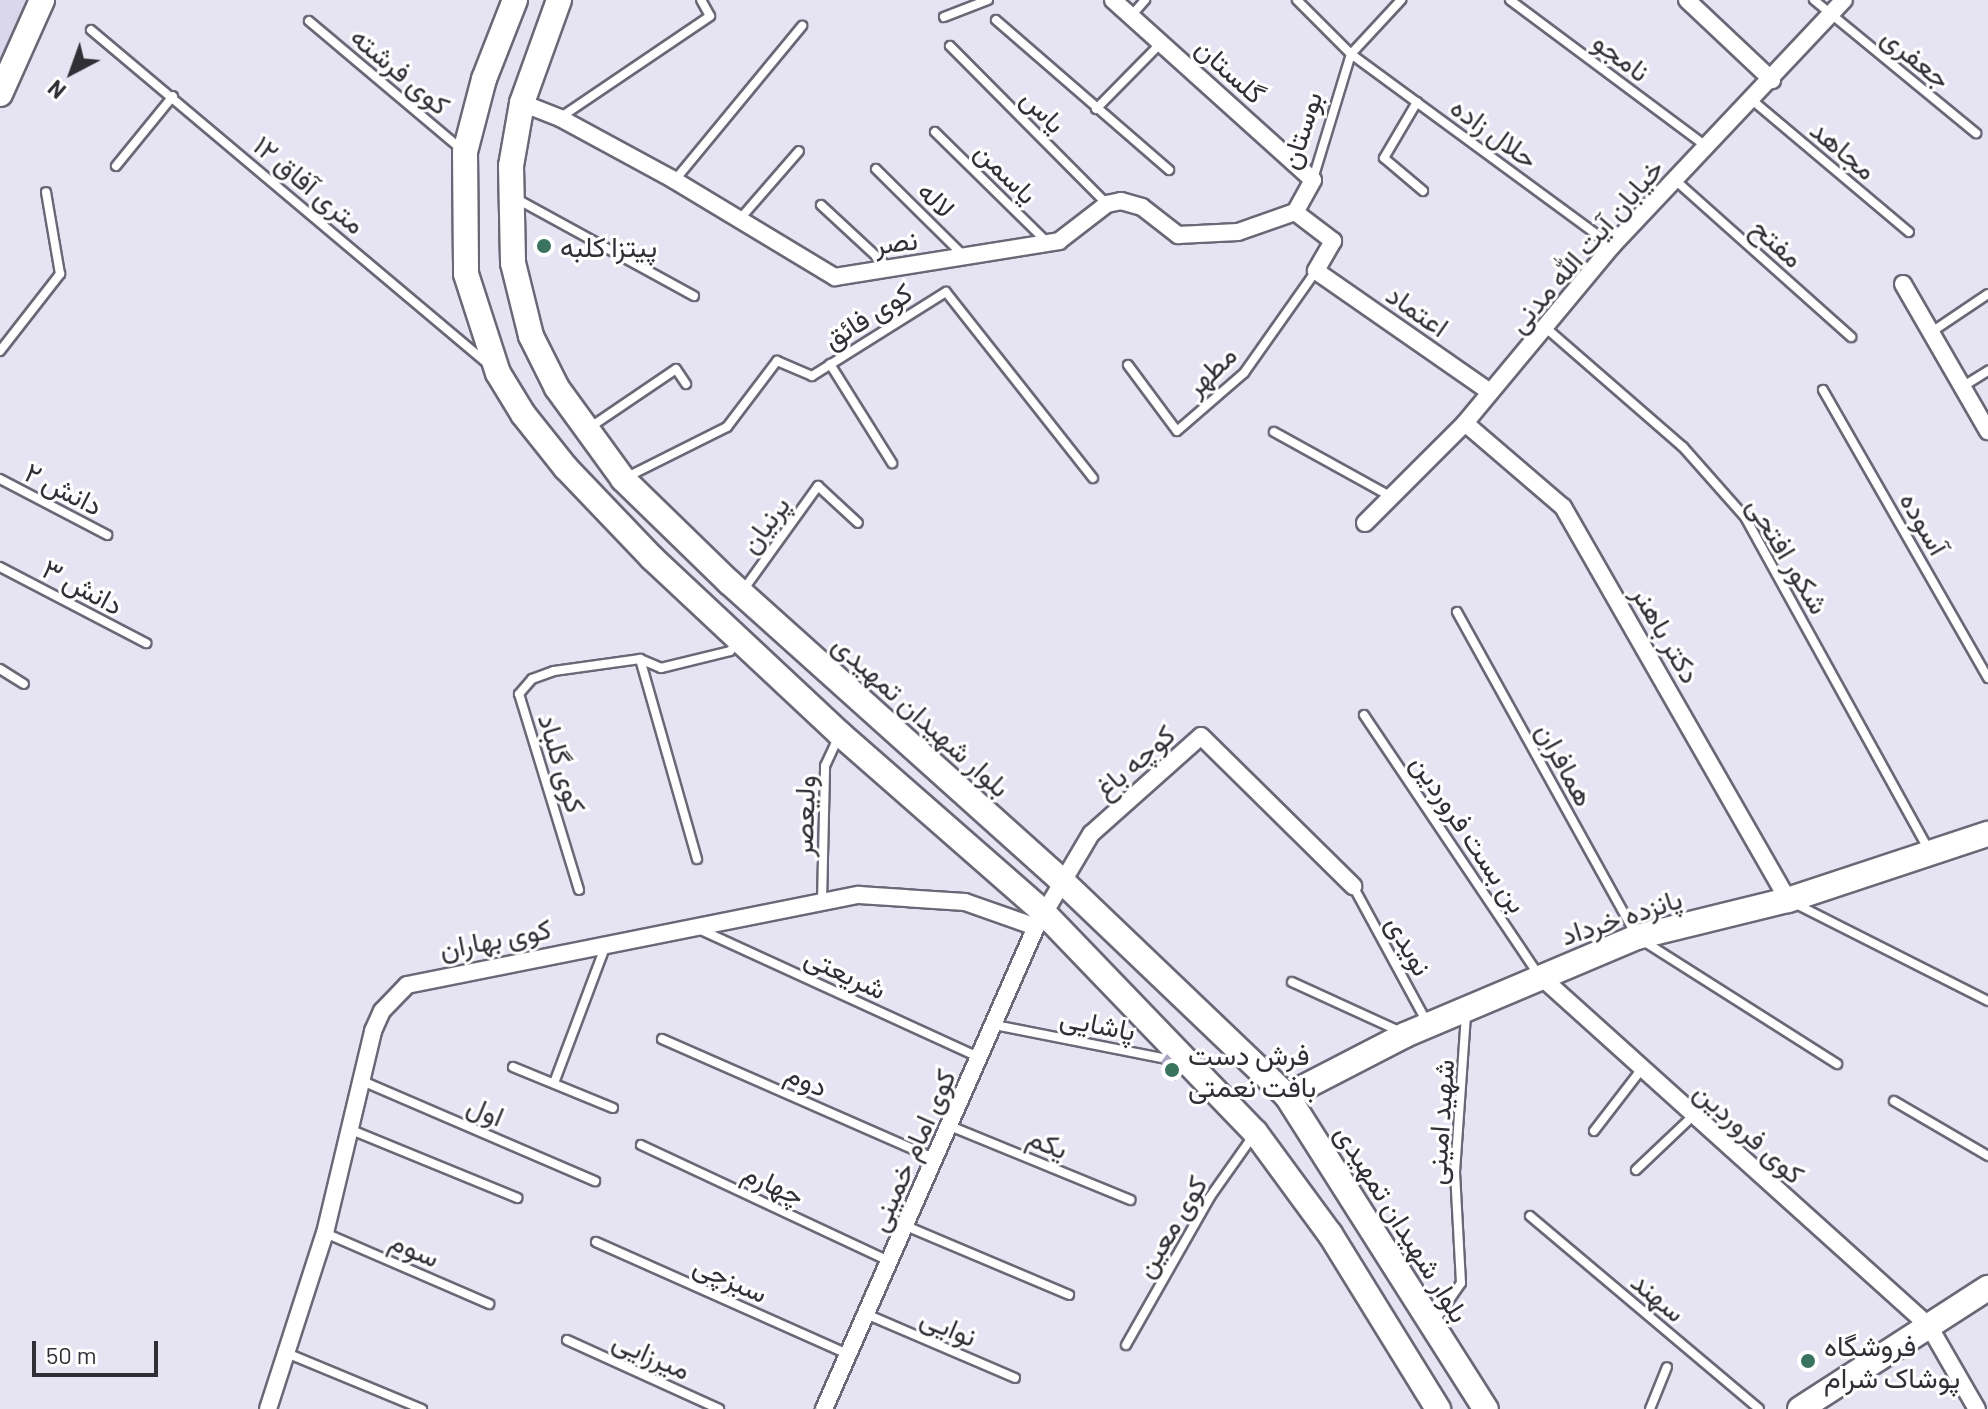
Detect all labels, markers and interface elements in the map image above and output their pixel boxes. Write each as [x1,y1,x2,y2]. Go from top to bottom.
street label: کوی فرشته [345,19,457,121]
street label: جعفری [1876,19,1958,95]
street label: نامجو [1587,24,1657,88]
street label: گلستان [1189,30,1273,110]
north arrow [32,32,112,112]
text: N [42,76,70,105]
street label: یاس [1015,81,1073,139]
street label: بوستان [1272,87,1328,173]
street label: حلال زاده [1445,89,1545,175]
street label: مجاهد [1804,112,1884,186]
street label: ۱۲ متری آفاق [247,128,373,240]
street label: یاسمن [969,134,1045,210]
street label: خیابان آیت الله مدنی [1500,151,1670,339]
street label: لاله [912,174,962,224]
street label: مفتح [1745,210,1811,274]
street label: نصر [873,222,919,260]
place label: پیتزا کلبه [560,229,657,263]
marker: پیتزا کلبه [535,237,553,255]
street label: کوی فائق [816,275,918,355]
street label: اعتماد [1381,277,1455,343]
street label: مطهر [1177,338,1243,402]
street label: دانش ۲ [20,454,108,522]
street label: آسوده [1894,485,1956,561]
street label: پرنیان [732,489,796,559]
street label: شکور افتحی [1741,490,1837,620]
street label: دانش ۳ [37,551,129,621]
street label: دکتر باهنر [1626,579,1708,689]
street label: بلوار شهیدان تمهیدی [826,627,1018,803]
street label: کوی گلباد [532,709,594,817]
street label: کوچه باغ [1087,717,1181,805]
street label: همافران [1529,717,1603,811]
street label: بن بست فروردین [1405,747,1535,919]
street label: ولیعصر [785,775,821,857]
street label: پانزده خرداد [1556,881,1686,951]
street label: نویدی [1380,909,1440,981]
street label: کوی بهاران [436,911,554,965]
street label: شریعتی [800,939,892,1005]
street label: پاشایی [1057,999,1139,1047]
place label: فرش دست بافت نعمتی [1188,1037,1316,1103]
street label: دوم [781,1055,833,1103]
street label: شهید امینی [1418,1058,1460,1186]
marker: فرش دست بافت نعمتی [1163,1061,1181,1079]
street label: کوی امام خمینی [860,1064,962,1236]
street label: کوی فروردین [1688,1074,1812,1190]
street label: اول [462,1087,510,1133]
street label: بلوار شهیدان تمهیدی [1329,1118,1477,1328]
street label: یکم [1023,1119,1073,1165]
street label: چهارم [738,1154,810,1212]
street label: کوی معین [1127,1169,1213,1283]
street label: سوم [385,1223,445,1273]
street label: سبزچی [689,1247,773,1309]
street label: سهند [1625,1264,1693,1328]
street label: نوایی [916,1299,982,1353]
street label: میرزایی [608,1322,696,1386]
scale bar [36,1325,162,1375]
place label: فروشگاه پوشاک شرام [1824,1328,1960,1394]
text: 50 m [46,1340,97,1369]
marker: فروشگاه پوشاک شرام [1799,1352,1817,1370]

